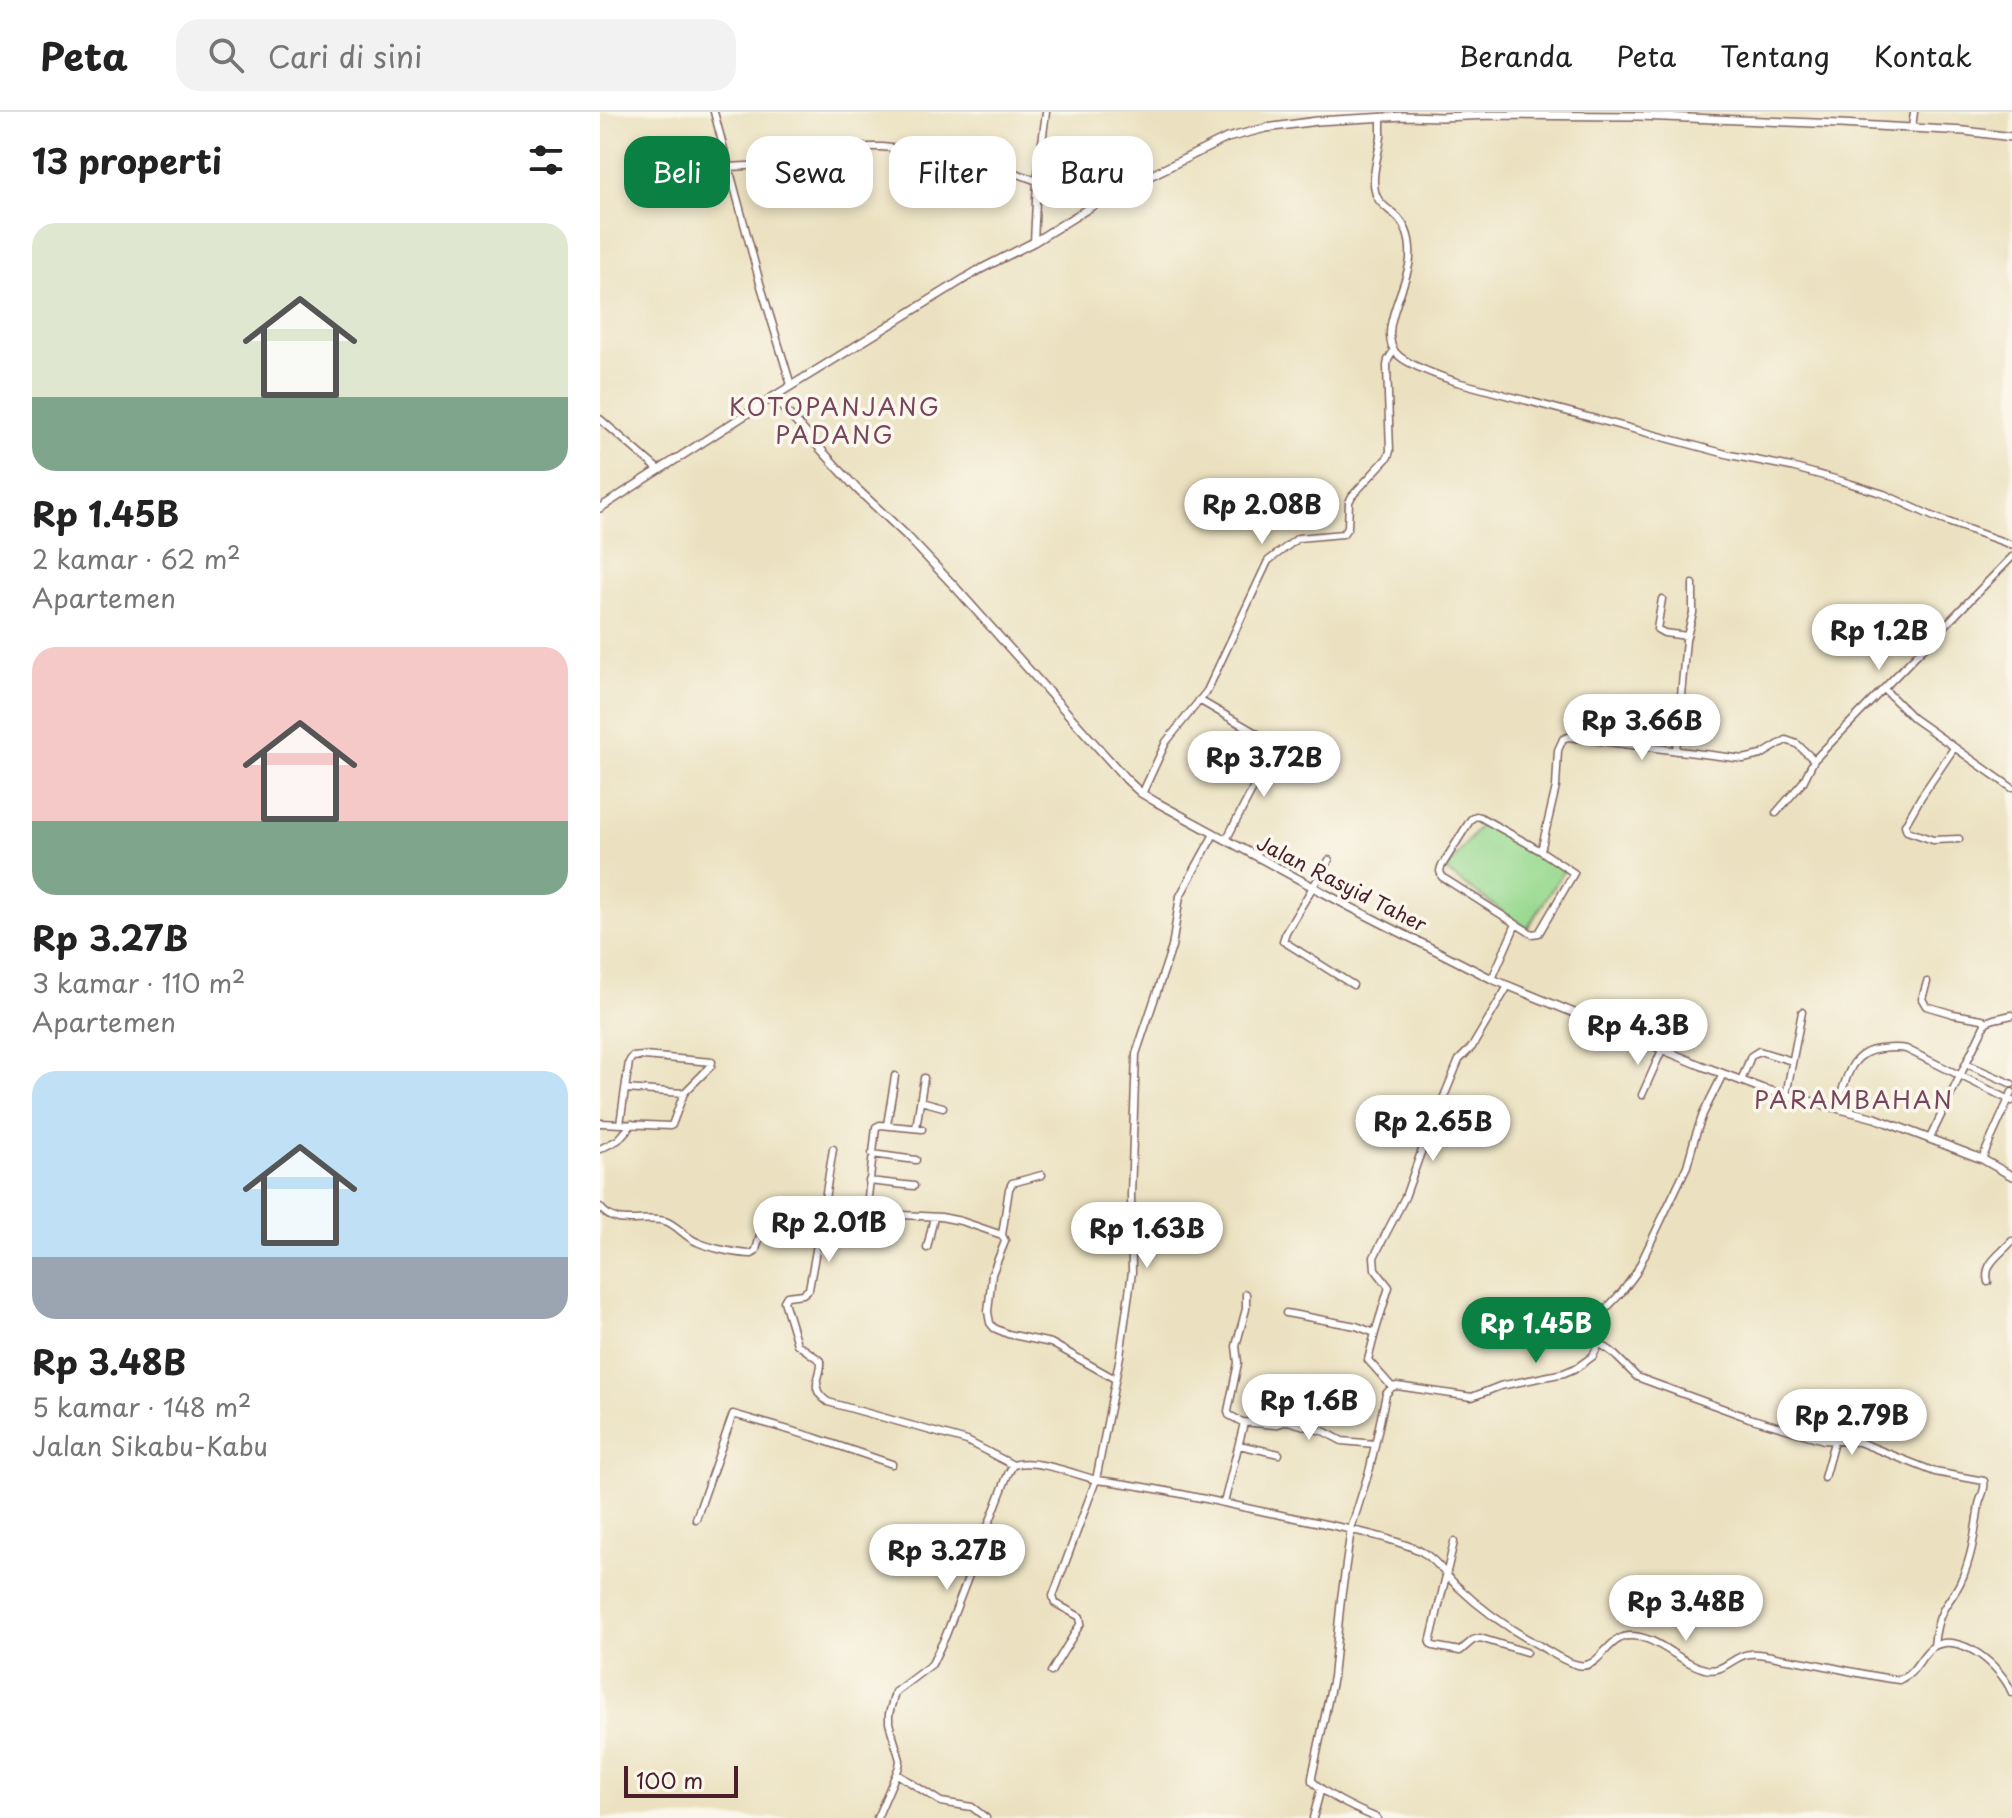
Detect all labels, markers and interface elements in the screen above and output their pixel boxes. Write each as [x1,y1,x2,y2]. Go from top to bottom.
search box [176,19,736,91]
text: Peta [40,27,128,84]
icon: search [204,33,248,77]
text: Cari di sini [268,33,422,78]
text: Beranda [1459,34,1572,77]
text: Peta [1616,34,1676,77]
text: Tentang [1720,34,1830,77]
text: Kontak [1874,34,1972,77]
text: 13 properti [32,134,222,186]
chip: Beli [624,136,730,208]
chip: Sewa [746,136,873,208]
chip: Filter [889,136,1016,208]
chip: Baru [1032,136,1153,208]
icon: filters [524,138,568,182]
icon: home [228,275,372,419]
district label: KOTOPANJANG PADANG [729,388,941,452]
pin: Rp 2.08B [1179,478,1345,546]
text: Rp 2.08B [1202,484,1322,523]
text: Rp 1.45B [32,487,179,539]
text: 2 kamar · 62 m² [32,539,241,578]
text: Apartemen [32,578,176,617]
pin: Rp 1.2B [1805,604,1953,672]
text: Rp 1.2B [1830,610,1928,649]
pin: Rp 3.66B [1559,694,1725,762]
icon: home [228,699,372,843]
text: Rp 3.66B [1581,700,1703,739]
pin: Rp 3.72B [1181,731,1347,799]
text: Rp 3.72B [1205,737,1323,776]
street label: Jalan Rasyid Taher [1252,827,1433,939]
text: Rp 3.27B [32,911,188,963]
text: 3 kamar · 110 m² [32,963,245,1002]
pin: Rp 4.3B [1564,999,1712,1067]
text: Apartemen [32,1002,176,1041]
text: Rp 4.3B [1587,1005,1689,1044]
district label: PARAMBAHAN [1754,1081,1954,1117]
pin: Rp 2.65B [1350,1095,1516,1163]
text: Rp 2.65B [1373,1101,1493,1140]
icon: home [228,1123,372,1267]
pin: Rp 2.01B [746,1196,912,1264]
text: Rp 2.01B [771,1202,887,1241]
pin: Rp 1.63B [1064,1202,1230,1270]
text: Rp 1.63B [1089,1208,1205,1247]
pin: Rp 1.45B [1453,1297,1619,1365]
text: Rp 1.45B [1480,1303,1592,1342]
text: Rp 3.48B [32,1335,186,1387]
pin: Rp 1.6B [1235,1374,1383,1442]
text: Rp 1.6B [1260,1380,1358,1419]
text: 5 kamar · 148 m² [32,1387,251,1426]
pin: Rp 2.79B [1769,1389,1935,1457]
text: Rp 2.79B [1795,1395,1909,1434]
text: Jalan Sikabu-Kabu [32,1426,268,1465]
pin: Rp 3.27B [864,1524,1030,1592]
text: Rp 3.27B [887,1530,1007,1569]
pin: Rp 3.48B [1603,1575,1769,1643]
text: Rp 3.48B [1627,1581,1745,1620]
scale bar [624,1762,738,1798]
text: 100 m [636,1763,703,1796]

